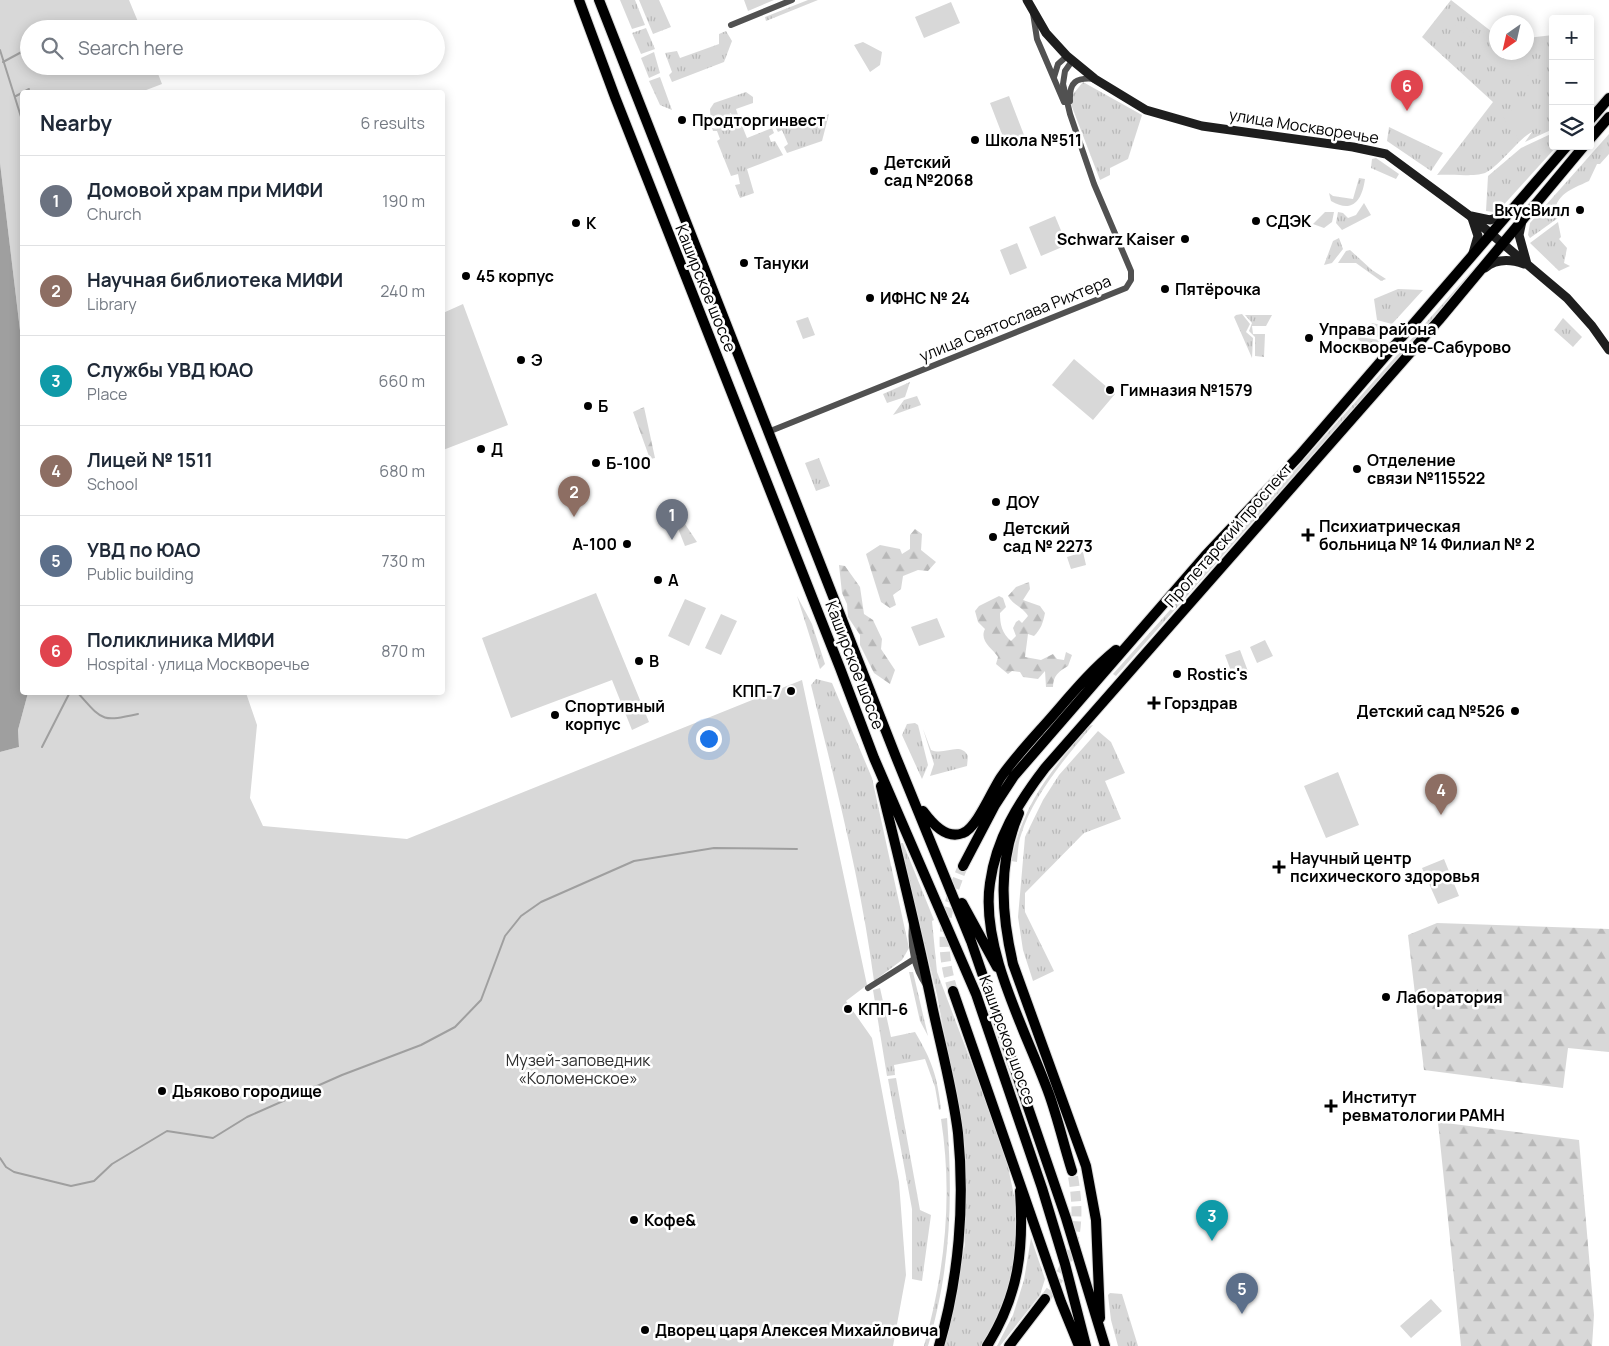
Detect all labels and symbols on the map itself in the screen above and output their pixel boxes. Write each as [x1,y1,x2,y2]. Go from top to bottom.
north arrow [1489,15,1534,60]
pin: 6 [1391,70,1423,111]
street label: улица Москворечье [1227,103,1381,149]
place label: Продторгинвест [692,109,826,131]
marker: Продторгинвест [676,114,688,126]
place label: Школа №511 [985,129,1082,151]
marker: Школа №511 [969,134,981,146]
place label: Детский сад №2068 [884,151,974,191]
marker: Детский сад №2068 [868,165,880,177]
place label: ВкусВилл [1494,199,1570,221]
marker: ВкусВилл [1574,204,1586,216]
place label: СДЭК [1266,210,1312,232]
place label: К [586,212,597,234]
marker: СДЭК [1250,215,1262,227]
marker: К [570,217,582,229]
street label: Каширское шоссе [670,221,742,355]
place label: Schwarz Kaiser [1057,228,1175,250]
marker: Schwarz Kaiser [1179,233,1191,245]
place label: Тануки [754,252,809,274]
marker: Тануки [738,257,750,269]
place label: 45 корпус [476,265,554,287]
street label: улица Святослава Рихтера [916,269,1114,367]
marker: 45 корпус [460,270,472,282]
place label: Пятёрочка [1175,278,1261,300]
marker: Пятёрочка [1159,283,1171,295]
place label: ИФНС № 24 [880,287,970,309]
marker: ИФНС № 24 [864,292,876,304]
place label: Управа района Москворечье-Сабурово [1319,318,1511,358]
marker: Управа района Москворечье-Сабурово [1303,332,1315,344]
place label: Э [531,349,543,371]
marker: Э [515,354,527,366]
place label: Гимназия №1579 [1120,379,1253,401]
marker: Гимназия №1579 [1104,384,1116,396]
place label: Б [598,395,608,417]
marker: Б [582,400,594,412]
place label: Д [491,438,503,460]
marker: Д [475,443,487,455]
place label: Отделение связи №115522 [1367,449,1485,489]
place label: Б-100 [606,452,651,474]
marker: Б-100 [590,457,602,469]
street label: Пролетарский проспект [1159,458,1297,612]
marker: Отделение связи №115522 [1351,463,1363,475]
pin: 2 [558,476,590,517]
place label: ДОУ [1006,491,1040,513]
marker: ДОУ [990,496,1002,508]
pin: 1 [656,499,688,540]
place label: Психиатрическая больница № 14 Филиал № 2 [1319,515,1535,555]
place label: Детский сад № 2273 [1003,517,1093,557]
marker: Психиатрическая больница № 14 Филиал № 2 [1301,528,1315,542]
marker: Детский сад № 2273 [987,531,999,543]
place label: А-100 [572,533,617,555]
marker: А-100 [621,538,633,550]
place label: А [668,569,679,591]
marker: А [652,574,664,586]
street label: Каширское шоссе [820,597,890,733]
place label: В [649,650,659,672]
marker: В [633,655,645,667]
place label: Rostic's [1187,663,1248,685]
marker: Rostic's [1171,668,1183,680]
place label: КПП-7 [732,680,781,702]
marker: КПП-7 [785,685,797,697]
place label: Горздрав [1164,692,1237,714]
place label: Спортивный корпус [565,695,665,735]
marker: Горздрав [1148,697,1160,709]
place label: Детский сад №526 [1357,700,1505,722]
marker: Детский сад №526 [1509,705,1521,717]
marker: Спортивный корпус [549,709,561,721]
your location [696,726,722,752]
pin: 4 [1425,774,1457,815]
place label: Научный центр психического здоровья [1290,847,1480,887]
marker: Научный центр психического здоровья [1272,860,1286,874]
street label: Каширское шоссе [974,972,1042,1108]
place label: Лаборатория [1396,986,1502,1008]
marker: Лаборатория [1380,991,1392,1003]
place label: КПП-6 [858,998,908,1020]
marker: КПП-6 [842,1003,854,1015]
park label: Музей-заповедник «Коломенское» [506,1049,651,1089]
place label: Дьяково городище [172,1080,322,1102]
marker: Дьяково городище [156,1085,168,1097]
place label: Институт ревматологии РАМН [1342,1086,1505,1126]
marker: Институт ревматологии РАМН [1324,1099,1338,1113]
pin: 3 [1196,1200,1228,1241]
place label: Кофе& [644,1209,696,1231]
marker: Кофе& [628,1214,640,1226]
pin: 5 [1226,1273,1258,1314]
place label: Дворец царя Алексея Михайловича [655,1319,938,1341]
marker: Дворец царя Алексея Михайловича [639,1324,651,1336]

